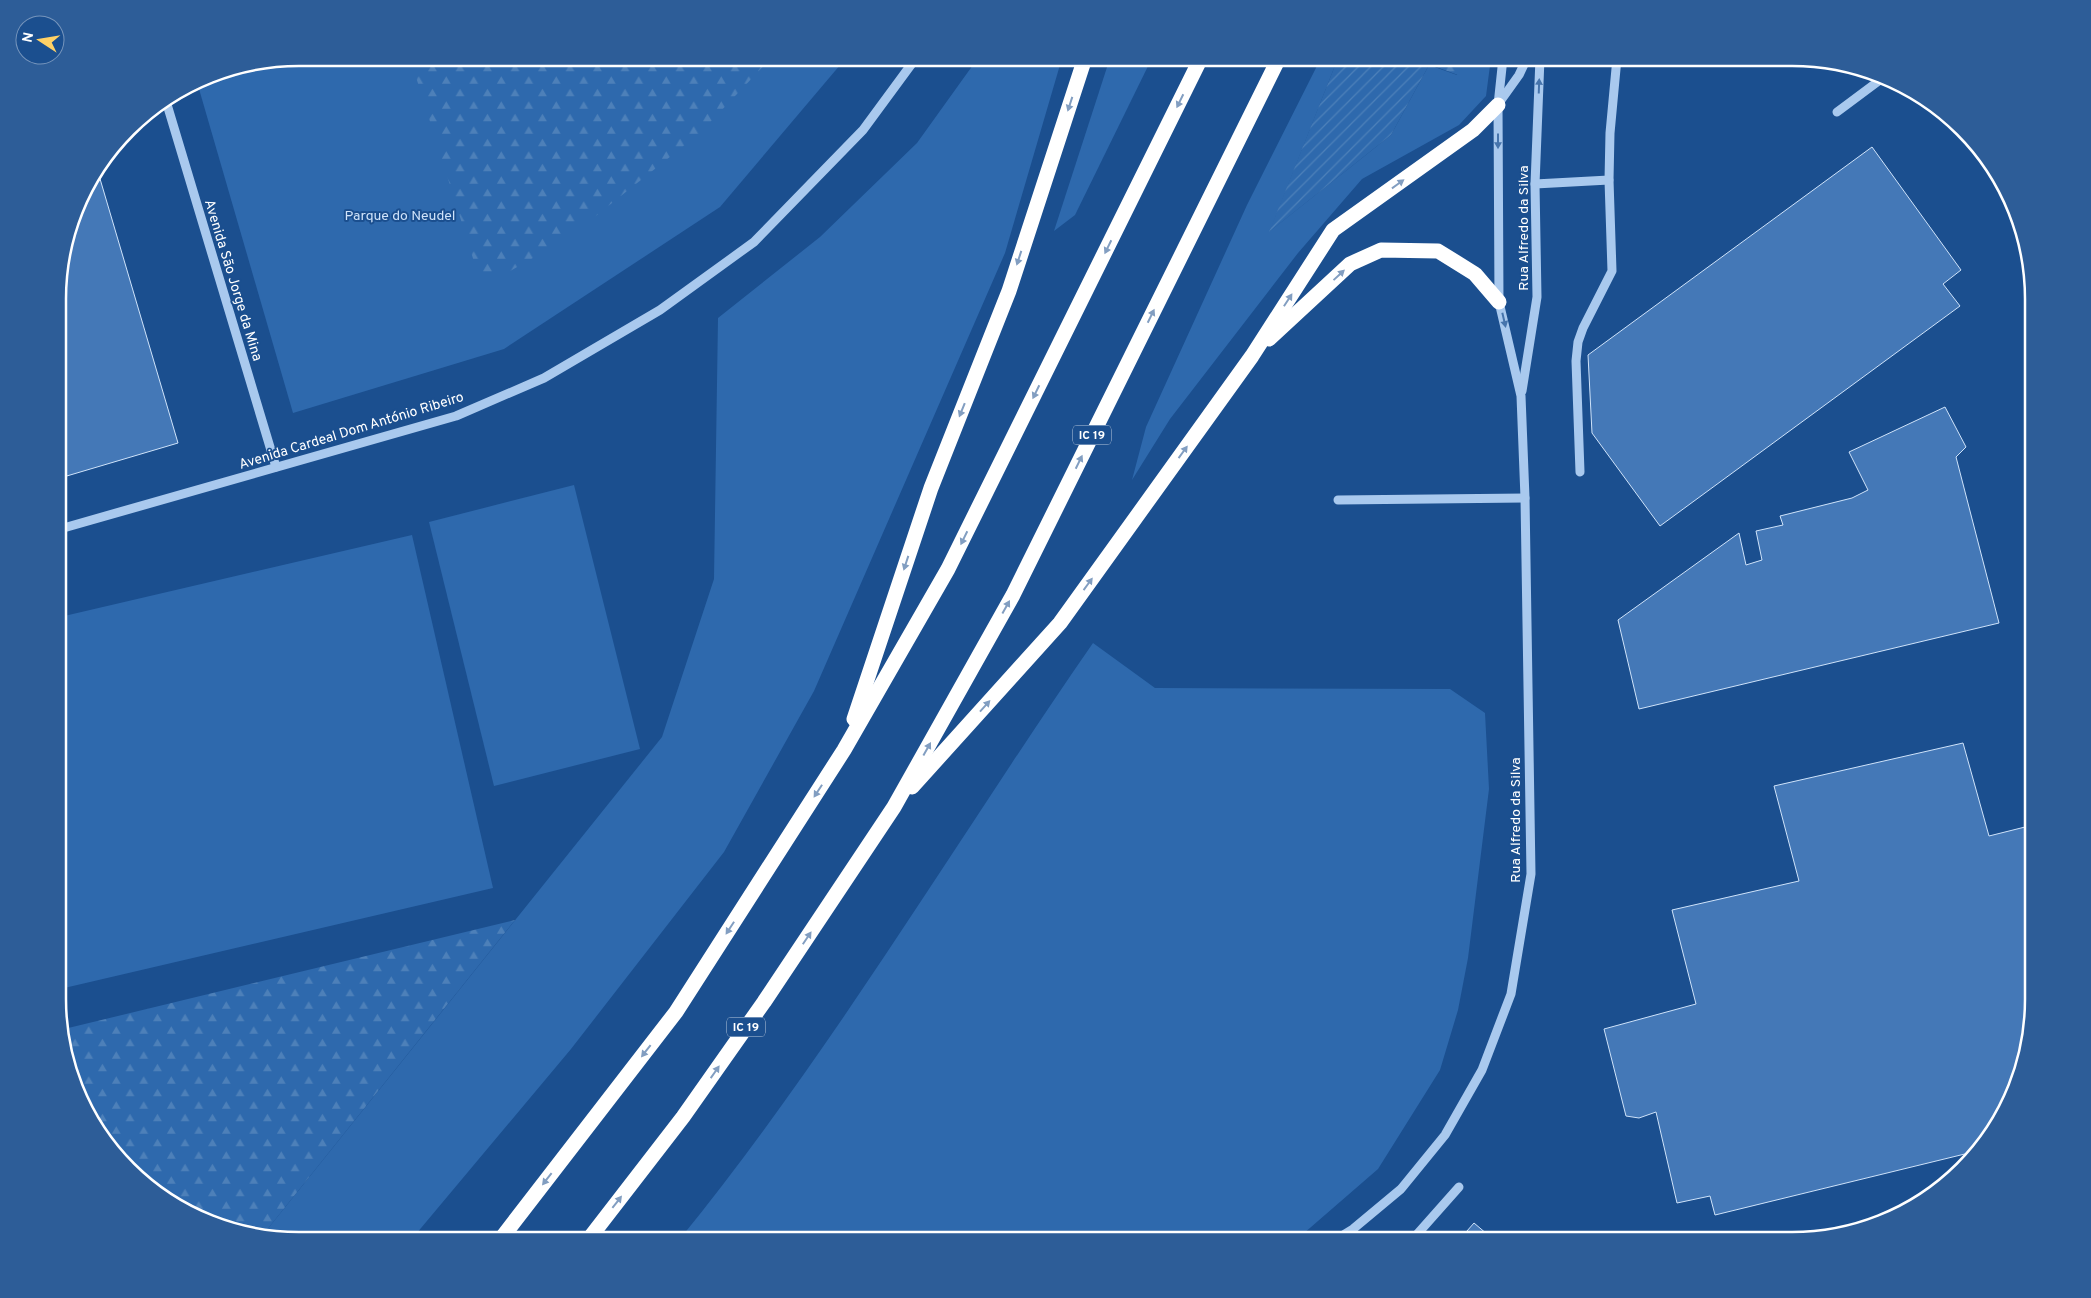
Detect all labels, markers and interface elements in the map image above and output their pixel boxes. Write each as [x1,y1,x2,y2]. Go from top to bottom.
north arrow [15,15,65,65]
text: N [19,31,38,44]
one-way arrow [1536,78,1544,94]
one-way arrow [1176,94,1184,108]
one-way arrow [1066,97,1074,112]
one-way arrow [1494,133,1502,149]
street label: Rua Alfredo da Silva [1516,165,1533,291]
one-way arrow [1391,179,1404,189]
street label: Avenida São Jorge da Mina [200,198,265,363]
park label: Parque do Neudel [344,208,456,225]
one-way arrow [1104,240,1112,254]
one-way arrow [1015,251,1023,266]
one-way arrow [1332,269,1344,281]
one-way arrow [1283,293,1293,307]
one-way arrow [1147,309,1155,324]
one-way arrow [1500,313,1508,328]
one-way arrow [1032,385,1040,400]
street label: Avenida Cardeal Dom António Ribeiro [237,389,466,474]
one-way arrow [957,403,965,417]
road number: IC 19 [1073,426,1111,444]
one-way arrow [1178,445,1188,459]
one-way arrow [1075,455,1083,469]
one-way arrow [959,531,967,545]
one-way arrow [902,556,910,571]
one-way arrow [1083,577,1093,591]
one-way arrow [1002,600,1010,615]
one-way arrow [980,699,991,712]
one-way arrow [922,742,931,756]
street label: Rua Alfredo da Silva [1508,757,1525,883]
one-way arrow [813,784,822,798]
one-way arrow [726,921,735,935]
one-way arrow [802,931,812,944]
road number: IC 19 [727,1018,765,1036]
one-way arrow [641,1044,652,1057]
one-way arrow [710,1065,720,1079]
one-way arrow [542,1172,552,1186]
one-way arrow [612,1196,623,1209]

